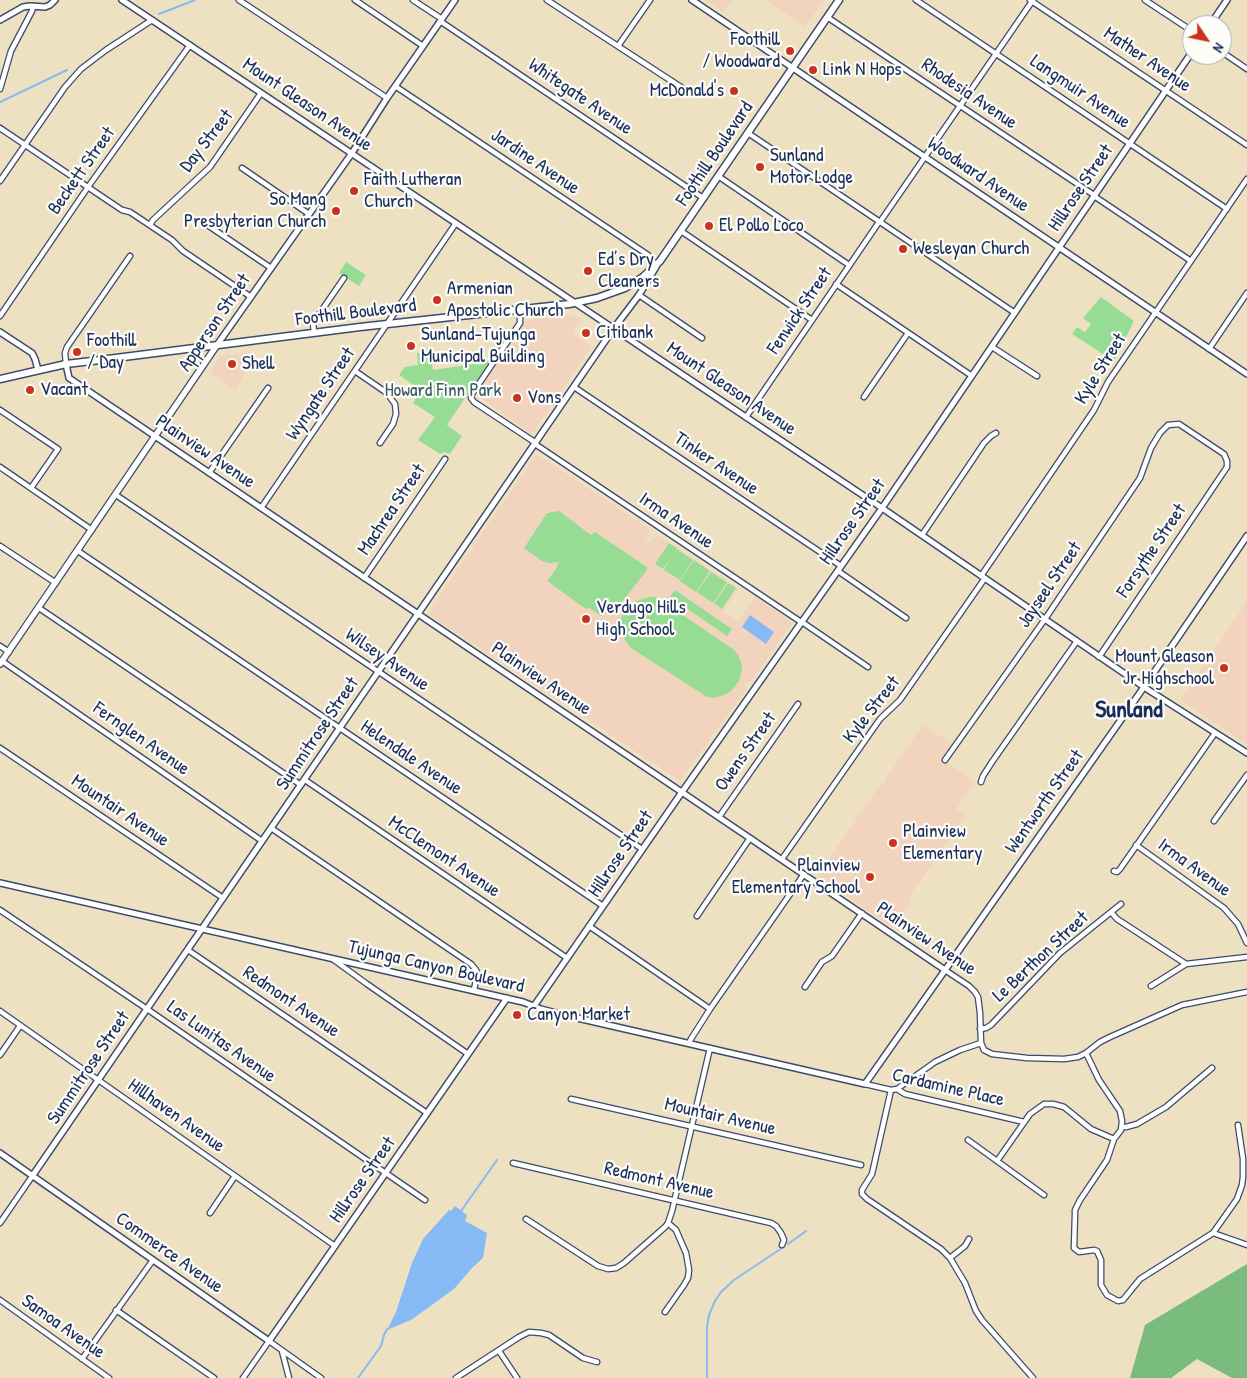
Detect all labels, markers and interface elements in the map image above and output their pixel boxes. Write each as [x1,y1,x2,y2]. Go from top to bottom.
north arrow [1182,15,1232,65]
street label: Mather Avenue [1099,22,1195,98]
place label: Foothill / Woodward [702,29,780,73]
text: N [1209,40,1229,57]
marker: Foothill / Woodward [784,45,796,57]
street label: Langmuir Avenue [1025,50,1135,134]
street label: Mount Gleason Avenue [238,53,376,157]
street label: Whitegate Avenue [524,54,636,140]
street label: Rhodesia Avenue [917,54,1021,134]
place label: Link N Hops [823,59,902,81]
marker: Link N Hops [807,64,819,76]
place label: McDonald's [650,80,724,102]
marker: McDonald's [728,85,740,97]
street label: Foothill Boulevard [672,97,758,211]
street label: Day Street [176,105,238,177]
street label: Beckett Street [43,123,121,219]
street label: Jardine Avenue [486,124,584,200]
street label: Woodward Avenue [923,133,1033,217]
street label: Hillrose Street [1044,140,1118,236]
place label: Sunland Motor Lodge [770,145,853,189]
marker: Sunland Motor Lodge [754,161,766,173]
place label: Faith Lutheran Church [364,169,462,213]
marker: Faith Lutheran Church [348,185,360,197]
place label: So Mang Presbyterian Church [184,189,326,233]
marker: So Mang Presbyterian Church [330,205,342,217]
place label: El Pollo Loco [719,215,804,237]
marker: El Pollo Loco [703,220,715,232]
place label: Wesleyan Church [913,238,1029,260]
marker: Wesleyan Church [897,243,909,255]
place label: Ed’s Dry Cleaners [598,249,659,293]
street label: Fenwick Street [763,263,837,359]
marker: Ed’s Dry Cleaners [582,265,594,277]
street label: Apperson Street [174,270,256,376]
place label: Armenian Apostolic Church [447,278,563,322]
street label: Foothill Boulevard [295,294,417,332]
marker: Armenian Apostolic Church [431,294,443,306]
place label: Citibank [596,322,653,344]
place label: Sunland-Tujunga Municipal Building [421,324,545,368]
marker: Citibank [580,327,592,339]
street label: Kyle Street [1070,329,1132,409]
place label: Foothill / Day [87,330,136,374]
street label: Mount Gleason Avenue [662,337,800,441]
marker: Sunland-Tujunga Municipal Building [405,340,417,352]
street label: Wyngate Street [282,343,360,445]
marker: Foothill / Day [71,346,83,358]
place label: Shell [242,353,274,375]
marker: Shell [226,358,238,370]
place label: Vacant [40,379,88,401]
park label: Howard Finn Park [385,380,501,402]
marker: Vacant [24,384,36,396]
place label: Vons [527,387,561,409]
marker: Vons [511,392,523,404]
street label: Plainview Avenue [151,410,259,494]
street label: Tinker Avenue [669,427,763,501]
street label: Machrea Street [353,460,431,560]
street label: Hillrose Street [815,475,891,569]
street label: Irma Avenue [635,488,717,554]
street label: Forsythe Street [1112,500,1192,602]
street label: Jayseel Street [1013,538,1087,632]
place label: Verdugo Hills High School [596,597,686,641]
marker: Verdugo Hills High School [580,613,592,625]
street label: Wilsey Avenue [341,624,433,696]
street label: Plainview Avenue [487,637,595,721]
place label: Mount Gleason Jr Highschool [1115,646,1214,690]
marker: Mount Gleason Jr Highschool [1218,662,1230,674]
street label: Kyle Street [839,672,905,748]
street label: Summitrose Street [272,673,364,795]
street label: Fernglen Avenue [88,697,194,781]
district label: Sunland [1095,697,1163,725]
street label: Owens Street [710,708,782,796]
street label: Helendale Avenue [356,716,466,800]
street label: Wentworth Street [1001,746,1089,858]
street label: Mountair Avenue [67,770,173,852]
street label: Hillrose Street [584,806,658,902]
street label: McClemont Avenue [384,811,504,903]
place label: Plainview Elementary [903,821,982,865]
street label: Irma Avenue [1153,834,1235,902]
marker: Plainview Elementary [887,837,899,849]
place label: Plainview Elementary School [732,855,860,899]
marker: Plainview Elementary School [864,871,876,883]
street label: Plainview Avenue [872,897,980,981]
street label: Le Berthon Street [988,907,1094,1007]
street label: Tujunga Canyon Boulevard [346,936,526,998]
street label: Redmont Avenue [238,961,344,1043]
street label: Las Lunitas Avenue [162,996,280,1088]
place label: Canyon Market [527,1004,630,1026]
street label: Summitrose Street [43,1007,135,1129]
marker: Canyon Market [511,1009,523,1021]
street label: Cardamine Place [890,1064,1006,1112]
street label: Hillhaven Avenue [123,1074,229,1158]
street label: Mountair Avenue [662,1093,778,1141]
street label: Hillrose Street [325,1133,401,1227]
street label: Redmont Avenue [602,1157,716,1205]
street label: Commerce Avenue [111,1207,227,1299]
street label: Samoa Avenue [17,1290,109,1364]

